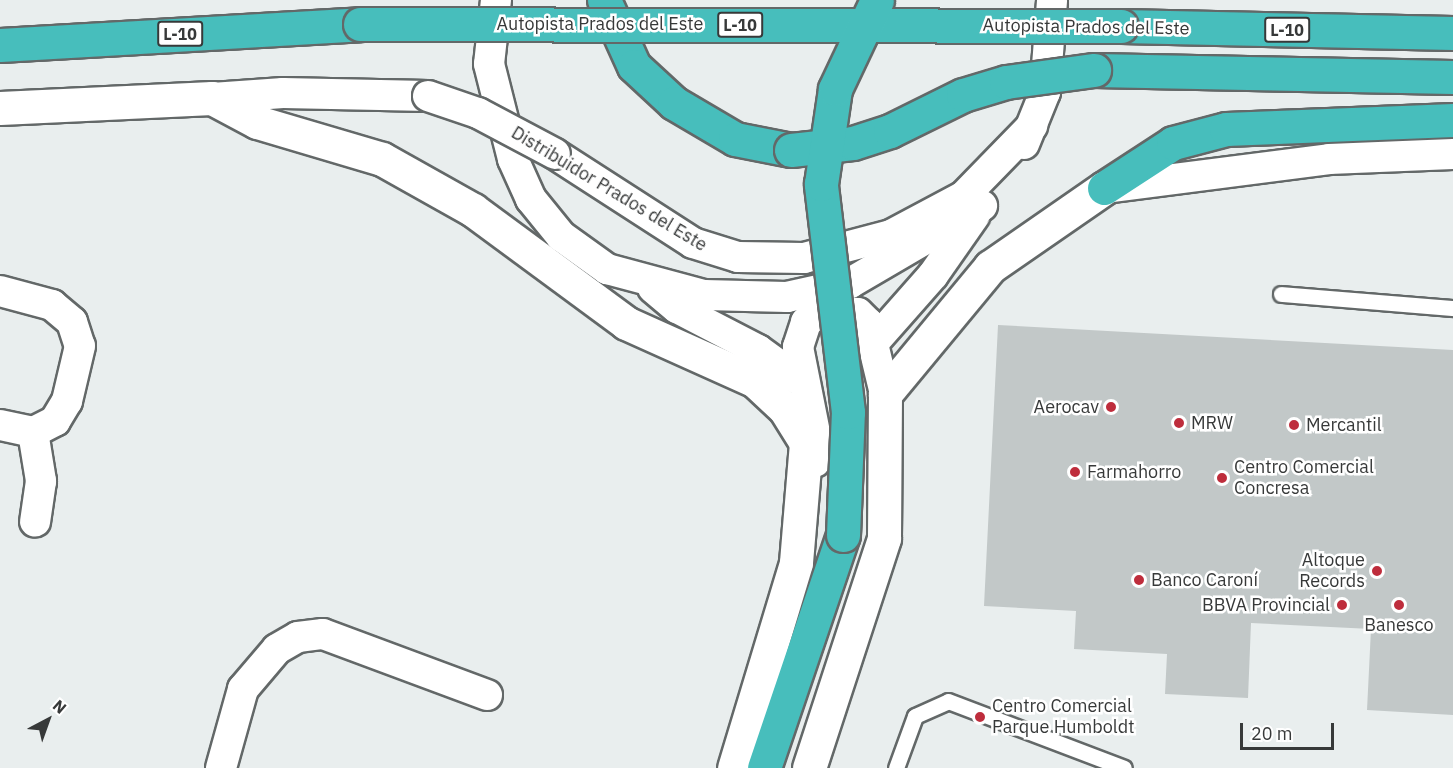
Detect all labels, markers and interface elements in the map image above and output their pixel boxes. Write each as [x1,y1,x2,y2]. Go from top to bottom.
road number: L-10 [716,12,764,38]
street label: Autopista Prados del Este [497,13,703,35]
street label: Autopista Prados del Este [982,14,1190,40]
road number: L-10 [1263,17,1311,43]
road number: L-10 [156,21,204,47]
street label: Distribuidor Prados del Este [507,122,711,256]
place label: Aerocav [1034,396,1099,418]
marker: Aerocav [1104,400,1118,414]
place label: MRW [1191,412,1233,434]
place label: Mercantil [1306,414,1382,436]
marker: MRW [1172,416,1186,430]
marker: Mercantil [1287,418,1301,432]
place label: Centro Comercial Concresa [1234,457,1374,500]
place label: Farmahorro [1087,461,1181,483]
marker: Farmahorro [1068,465,1082,479]
marker: Centro Comercial Concresa [1215,471,1229,485]
place label: Altoque Records [1299,550,1365,592]
marker: Altoque Records [1370,564,1384,578]
place label: Banco Caroní [1151,569,1258,591]
marker: Banco Caroní [1132,573,1146,587]
place label: BBVA Provincial [1202,594,1330,616]
marker: BBVA Provincial [1335,598,1349,612]
marker: Banesco [1392,598,1406,612]
place label: Banesco [1364,614,1434,636]
north arrow [18,690,78,750]
text: N [49,695,71,718]
place label: Centro Comercial Parque Humboldt [992,696,1134,738]
marker: Centro Comercial Parque Humboldt [973,710,987,724]
scale bar [1243,711,1338,749]
text: 20 m [1251,722,1293,745]

